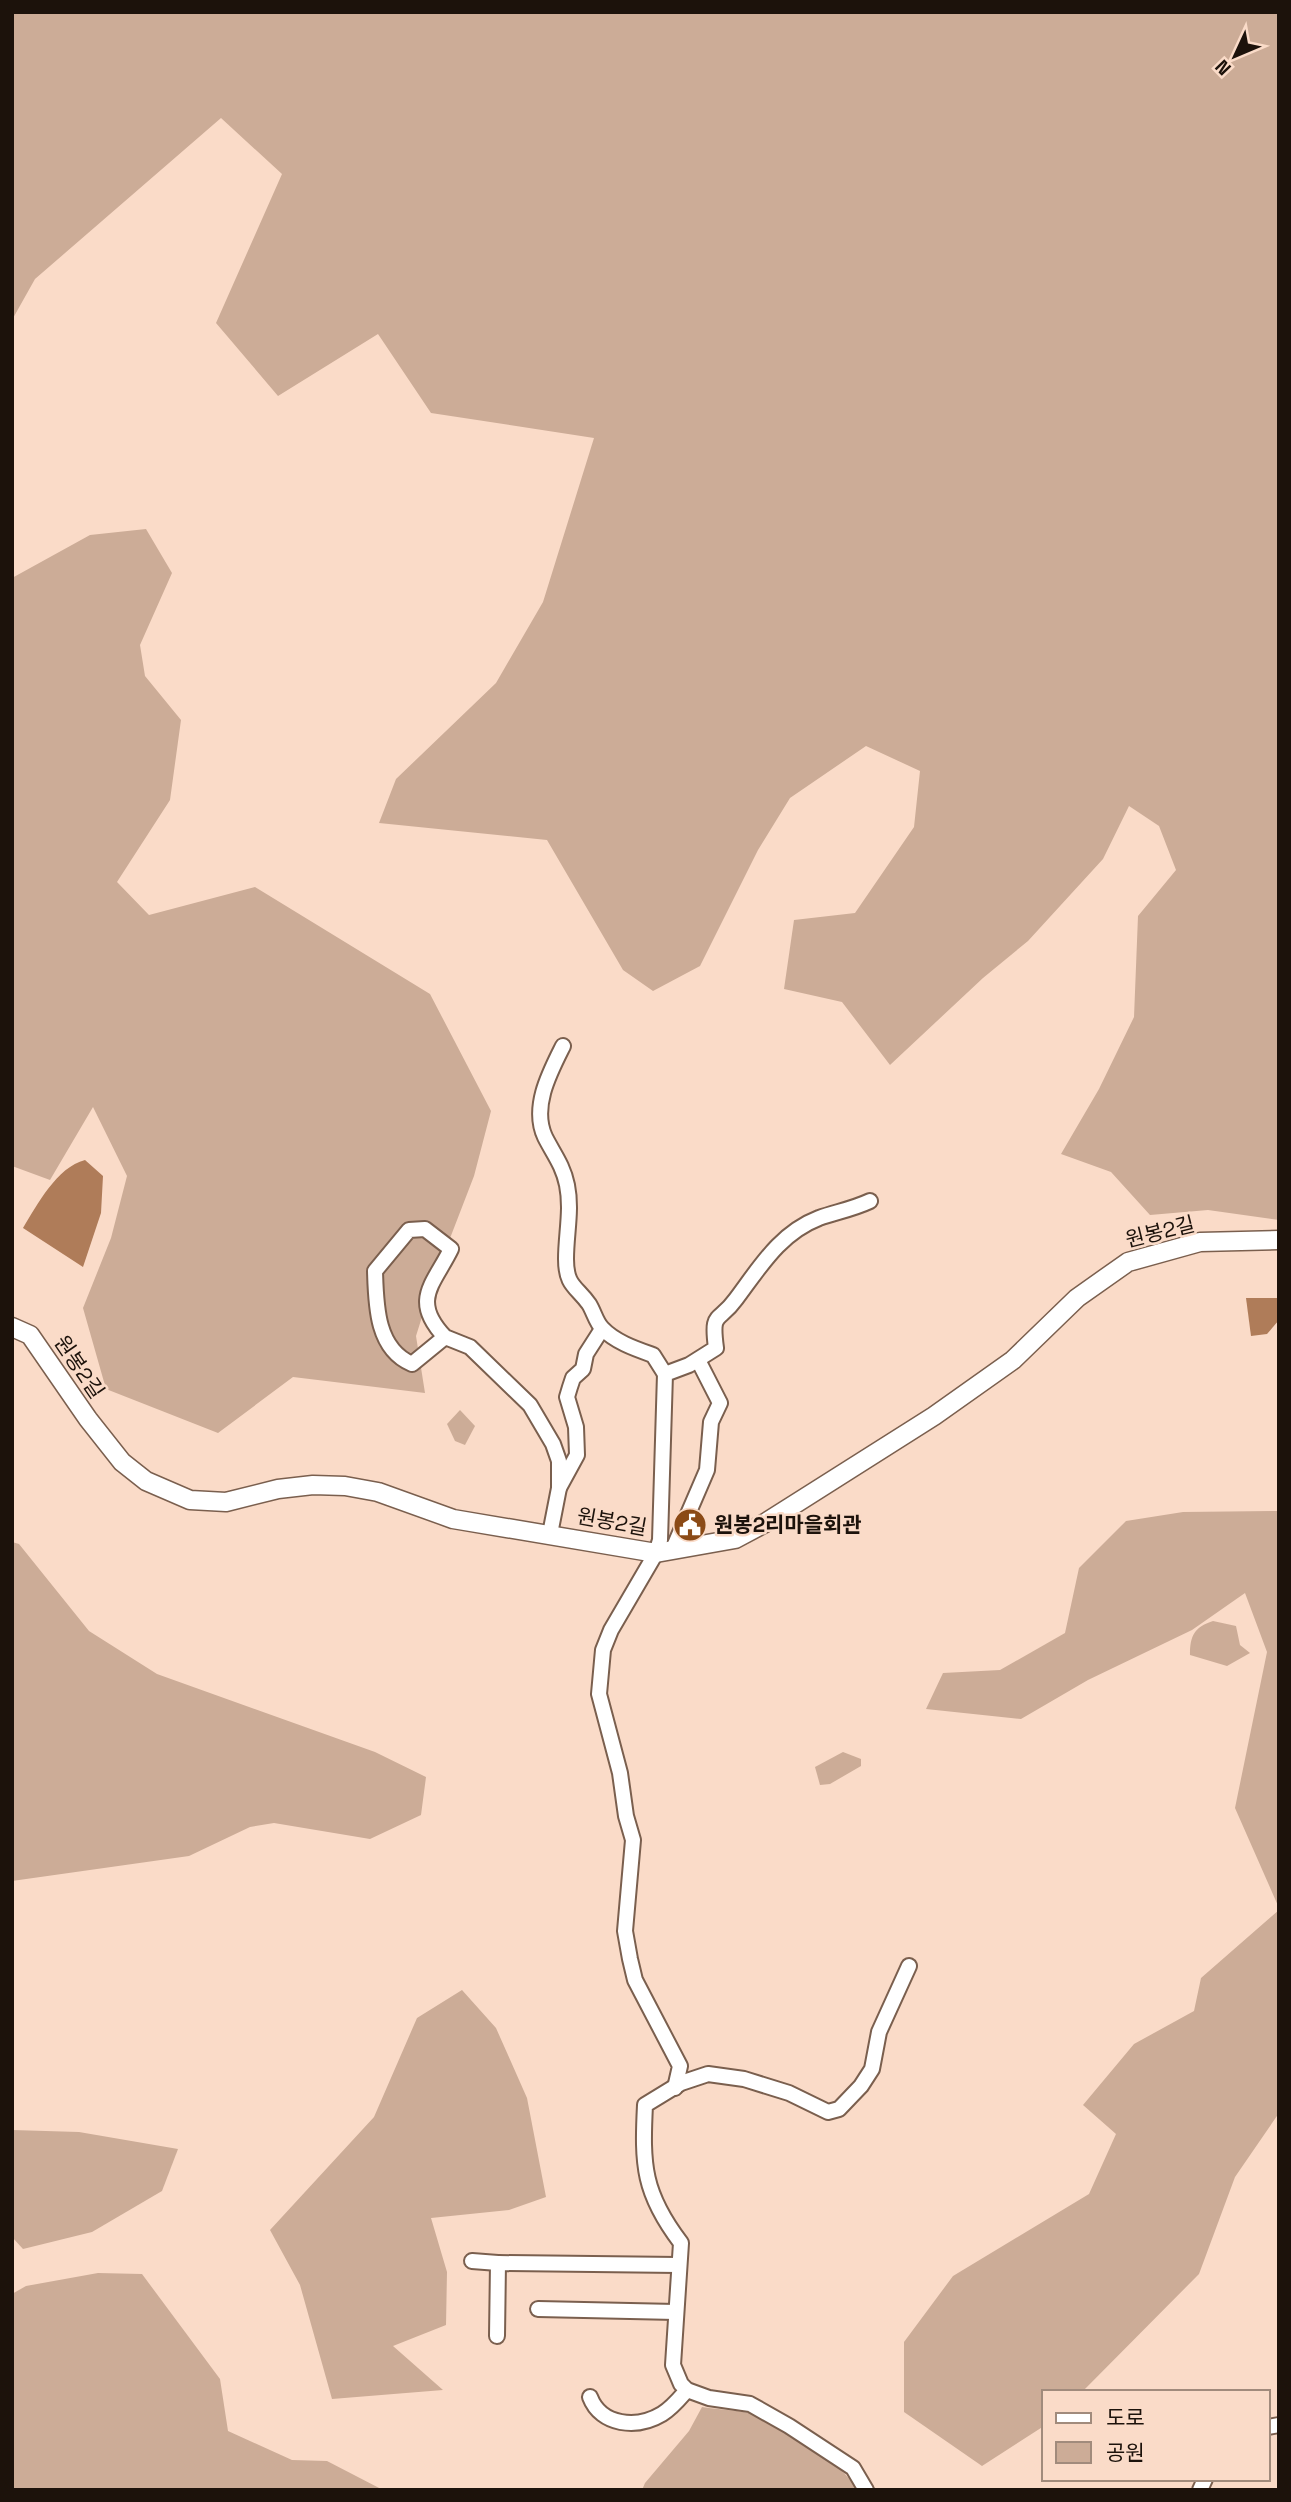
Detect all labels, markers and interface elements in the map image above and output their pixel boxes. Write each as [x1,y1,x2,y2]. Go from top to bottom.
north arrow [1200,21,1270,91]
text: N [1210,54,1237,81]
street label: 원봉2길 [1122,1210,1197,1253]
street label: 원봉2길 [48,1330,110,1404]
street label: 원봉2길 [575,1502,649,1541]
public building icon: 원봉2리마을회관 [671,1506,709,1544]
place label: 원봉2리마을회관 [714,1511,862,1538]
legend [1042,2390,1270,2481]
text: 도로 [1106,2404,1145,2431]
text: 공원 [1106,2439,1145,2466]

